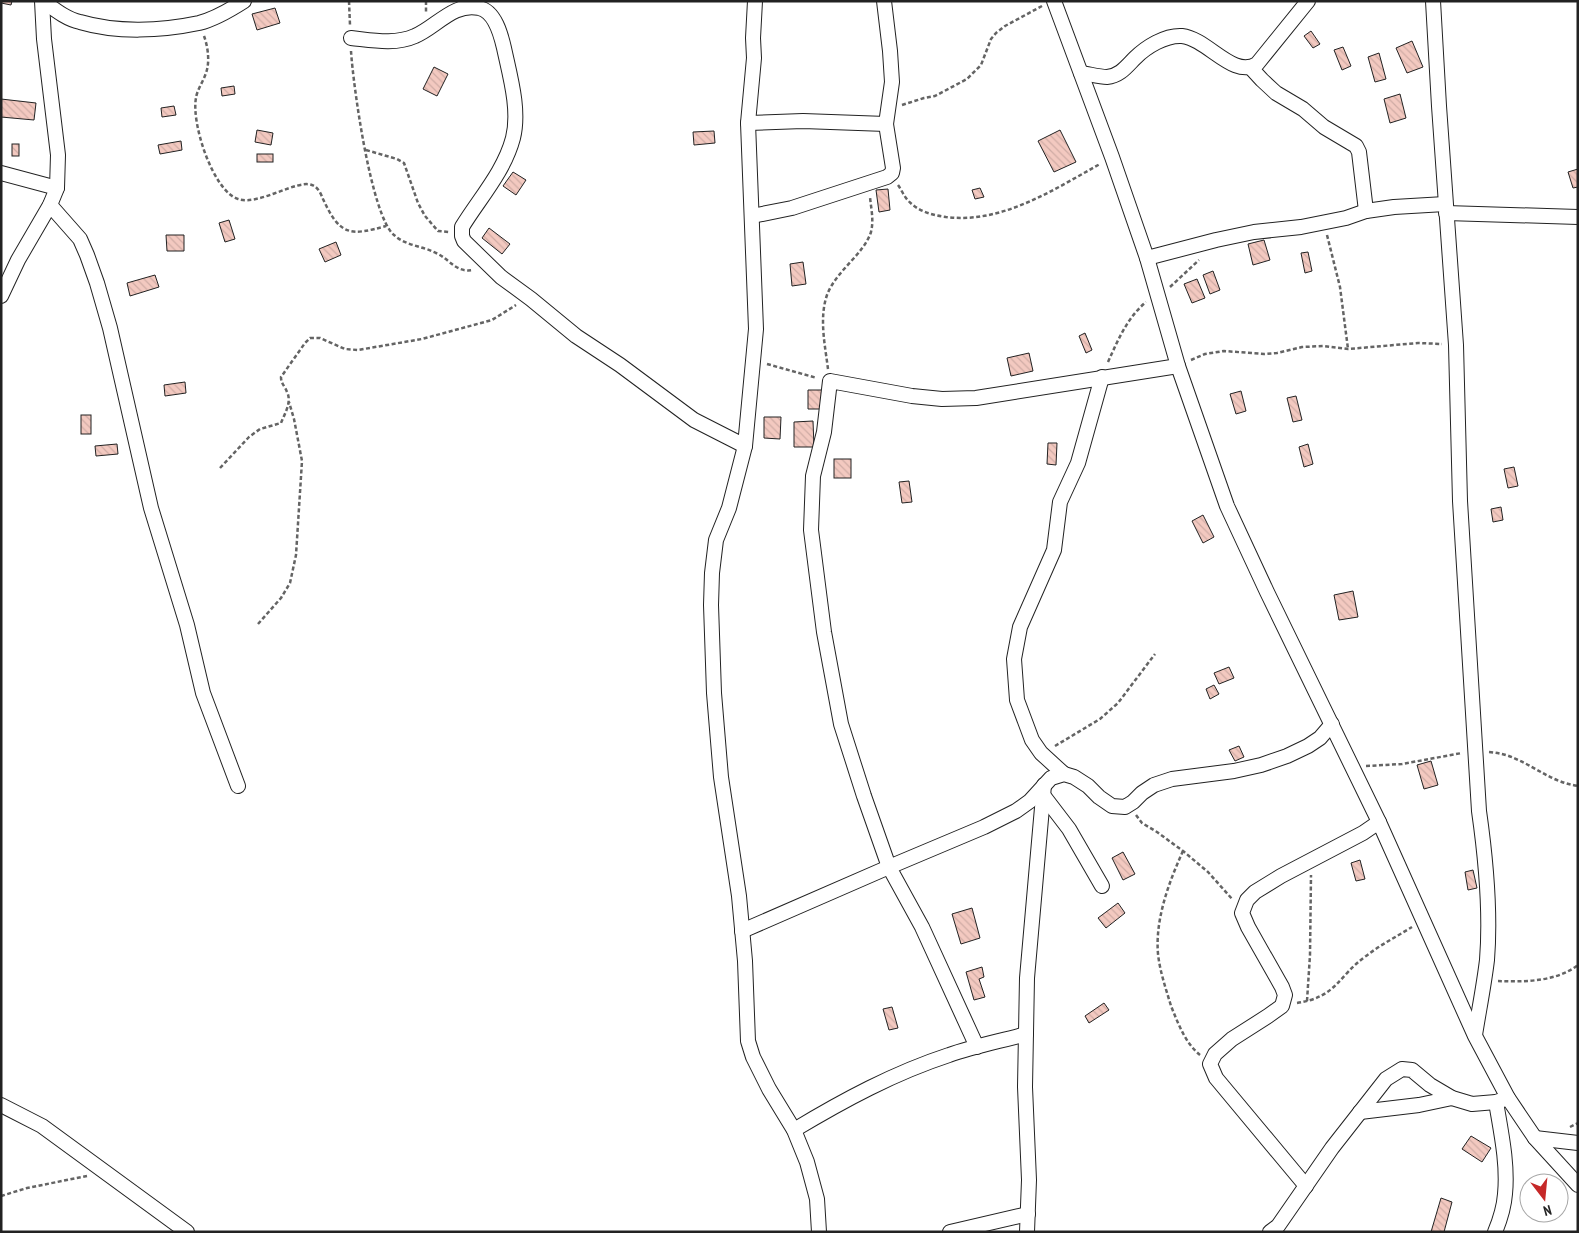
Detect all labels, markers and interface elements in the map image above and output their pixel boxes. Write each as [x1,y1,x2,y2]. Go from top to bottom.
north arrow [1519,1173,1569,1223]
text: N [1541,1201,1554,1220]

